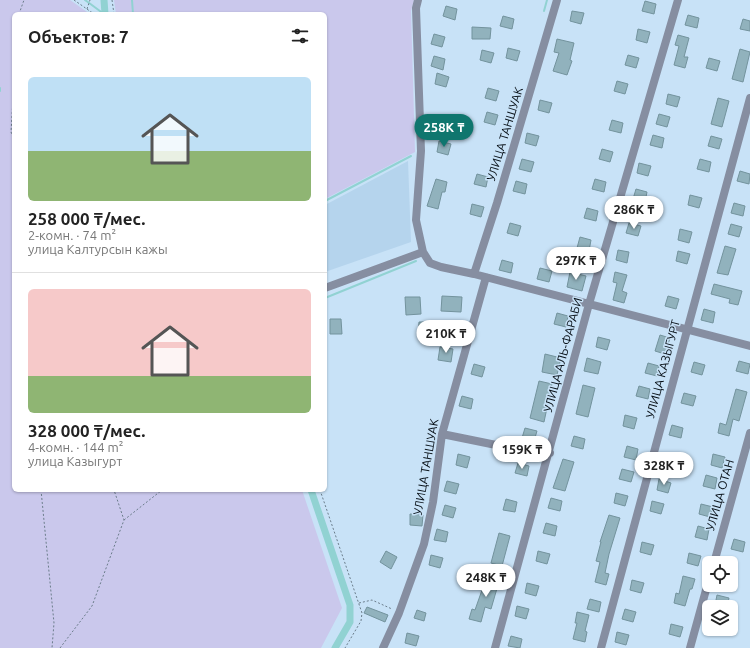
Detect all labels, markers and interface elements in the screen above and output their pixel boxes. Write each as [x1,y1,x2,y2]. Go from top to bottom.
icon: filters [289,25,311,47]
text: Объектов: 7 [28,27,128,46]
street label: УЛИЦА ТАНШУАК [484,85,525,182]
icon: home [134,103,206,175]
pin: 258K ₸ [411,114,477,148]
text: 258K ₸ [423,120,465,134]
pin: 286K ₸ [601,196,667,230]
text: 286K ₸ [613,202,655,216]
text: 258 000 ₸/мес. [28,209,145,228]
text: 2-комн. · 74 m² [28,228,116,242]
text: улица Калтурсын кажы [28,242,168,256]
pin: 297K ₸ [543,247,609,281]
text: 297K ₸ [555,253,597,267]
street label: УЛИЦА АЛЬ-ФАРАБИ [541,296,584,414]
icon: home [134,315,206,387]
street label: УЛИЦА КАЗЫГУРТ [643,318,682,420]
pin: 210K ₸ [413,320,479,354]
text: 210K ₸ [425,326,467,340]
street label: УЛИЦА ТАНШУАК [411,417,440,516]
text: 328 000 ₸/мес. [28,421,145,440]
pin: 159K ₸ [489,436,555,470]
text: 4-комн. · 144 m² [28,440,123,454]
text: 159K ₸ [501,442,543,456]
pin: 328K ₸ [631,452,697,486]
text: улица Казыгурт [28,454,122,468]
text: 328K ₸ [643,458,685,472]
street label: УЛИЦА ОТАН [703,458,736,532]
map controls [702,556,738,636]
button: locate [702,556,738,592]
pin: 248K ₸ [453,564,519,598]
text: 248K ₸ [465,570,507,584]
button: layers [702,600,738,636]

